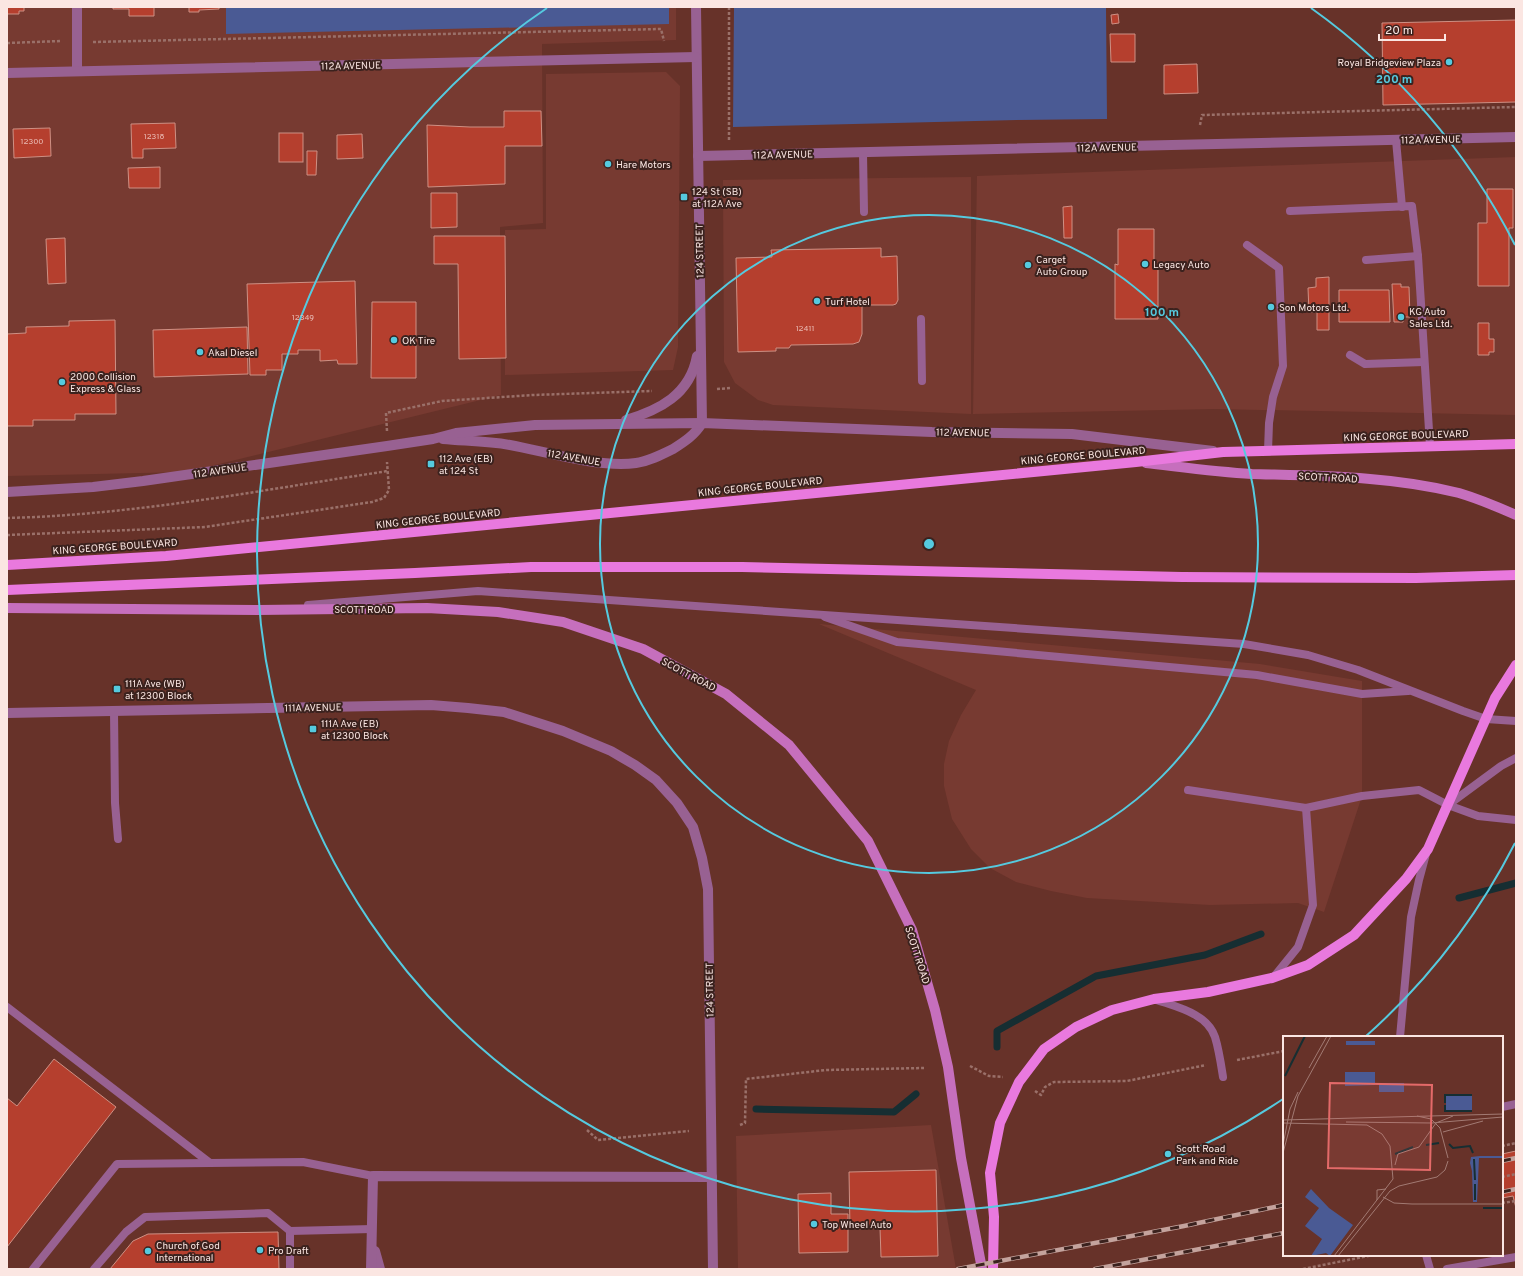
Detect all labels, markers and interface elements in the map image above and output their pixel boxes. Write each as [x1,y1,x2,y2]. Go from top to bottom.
scale bar [1379,16,1445,42]
text: 20 m [1385,23,1413,39]
place label: Royal Bridgeview Plaza [1337,57,1441,70]
marker: Royal Bridgeview Plaza [1444,57,1454,67]
street label: 112A AVENUE [321,59,381,74]
text: 200 m [1376,72,1412,88]
house number: 12318 [144,132,164,142]
street label: 112A AVENUE [1401,133,1461,148]
house number: 12300 [21,137,43,147]
street label: 112A AVENUE [1077,141,1137,156]
street label: 112A AVENUE [753,148,813,163]
marker: Hare Motors [603,159,613,169]
place label: Hare Motors [616,159,671,172]
place label: 124 St (SB) at 112A Ave [692,186,742,211]
marker: 124 St (SB) at 112A Ave [679,192,689,202]
street label: 124 STREET [694,224,707,278]
place label: Carget Auto Group [1036,254,1088,279]
marker: Legacy Auto [1140,259,1150,269]
place label: Legacy Auto [1153,259,1210,272]
marker: Carget Auto Group [1023,260,1033,270]
marker: Turf Hotel [812,296,822,306]
place label: Turf Hotel [825,296,870,309]
marker: Son Motors Ltd. [1266,302,1276,312]
place label: Son Motors Ltd. [1279,302,1349,315]
text: 100 m [1145,305,1179,321]
place label: KG Auto Sales Ltd. [1409,306,1452,331]
marker: KG Auto Sales Ltd. [1396,312,1406,322]
house number: 12349 [292,313,314,323]
house number: 12411 [796,324,814,334]
marker: OK Tire [389,335,399,345]
place label: OK Tire [402,335,435,348]
marker: Akal Diesel [195,347,205,357]
place label: Akal Diesel [208,347,257,360]
place label: 2000 Collision Express & Glass [70,371,141,396]
marker: 2000 Collision Express & Glass [57,377,67,387]
street label: 112 AVENUE [936,427,990,440]
street label: KING GEORGE BOULEVARD [1343,428,1469,445]
street label: KING GEORGE BOULEVARD [1020,445,1146,468]
street label: 112 AVENUE [546,447,601,470]
place label: 112 Ave (EB) at 124 St [439,453,493,478]
marker: 112 Ave (EB) at 124 St [426,459,436,469]
street label: 112 AVENUE [193,461,248,482]
street label: SCOTT ROAD [1298,470,1358,487]
street label: KING GEORGE BOULEVARD [697,474,823,501]
street label: KING GEORGE BOULEVARD [375,506,501,533]
street label: KING GEORGE BOULEVARD [52,537,178,558]
centre of rings [922,537,936,551]
street label: SCOTT ROAD [334,604,394,617]
street label: SCOTT ROAD [659,656,718,695]
place label: 111A Ave (WB) at 12300 Block [125,678,192,703]
marker: 111A Ave (WB) at 12300 Block [112,684,122,694]
street label: 111A AVENUE [284,702,342,715]
place label: 111A Ave (EB) at 12300 Block [321,718,388,743]
marker: 111A Ave (EB) at 12300 Block [308,724,318,734]
street label: SCOTT ROAD [901,925,932,986]
street label: 124 STREET [704,963,717,1017]
inset map [1283,1036,1503,1256]
place label: Scott Road Park and Ride [1176,1143,1238,1168]
marker: Scott Road Park and Ride [1163,1149,1173,1159]
marker: Top Wheel Auto [809,1219,819,1229]
place label: Top Wheel Auto [822,1219,892,1232]
place label: Church of God International [156,1240,220,1265]
marker: Pro Draft [255,1245,265,1255]
place label: Pro Draft [268,1245,309,1258]
marker: Church of God International [143,1246,153,1256]

